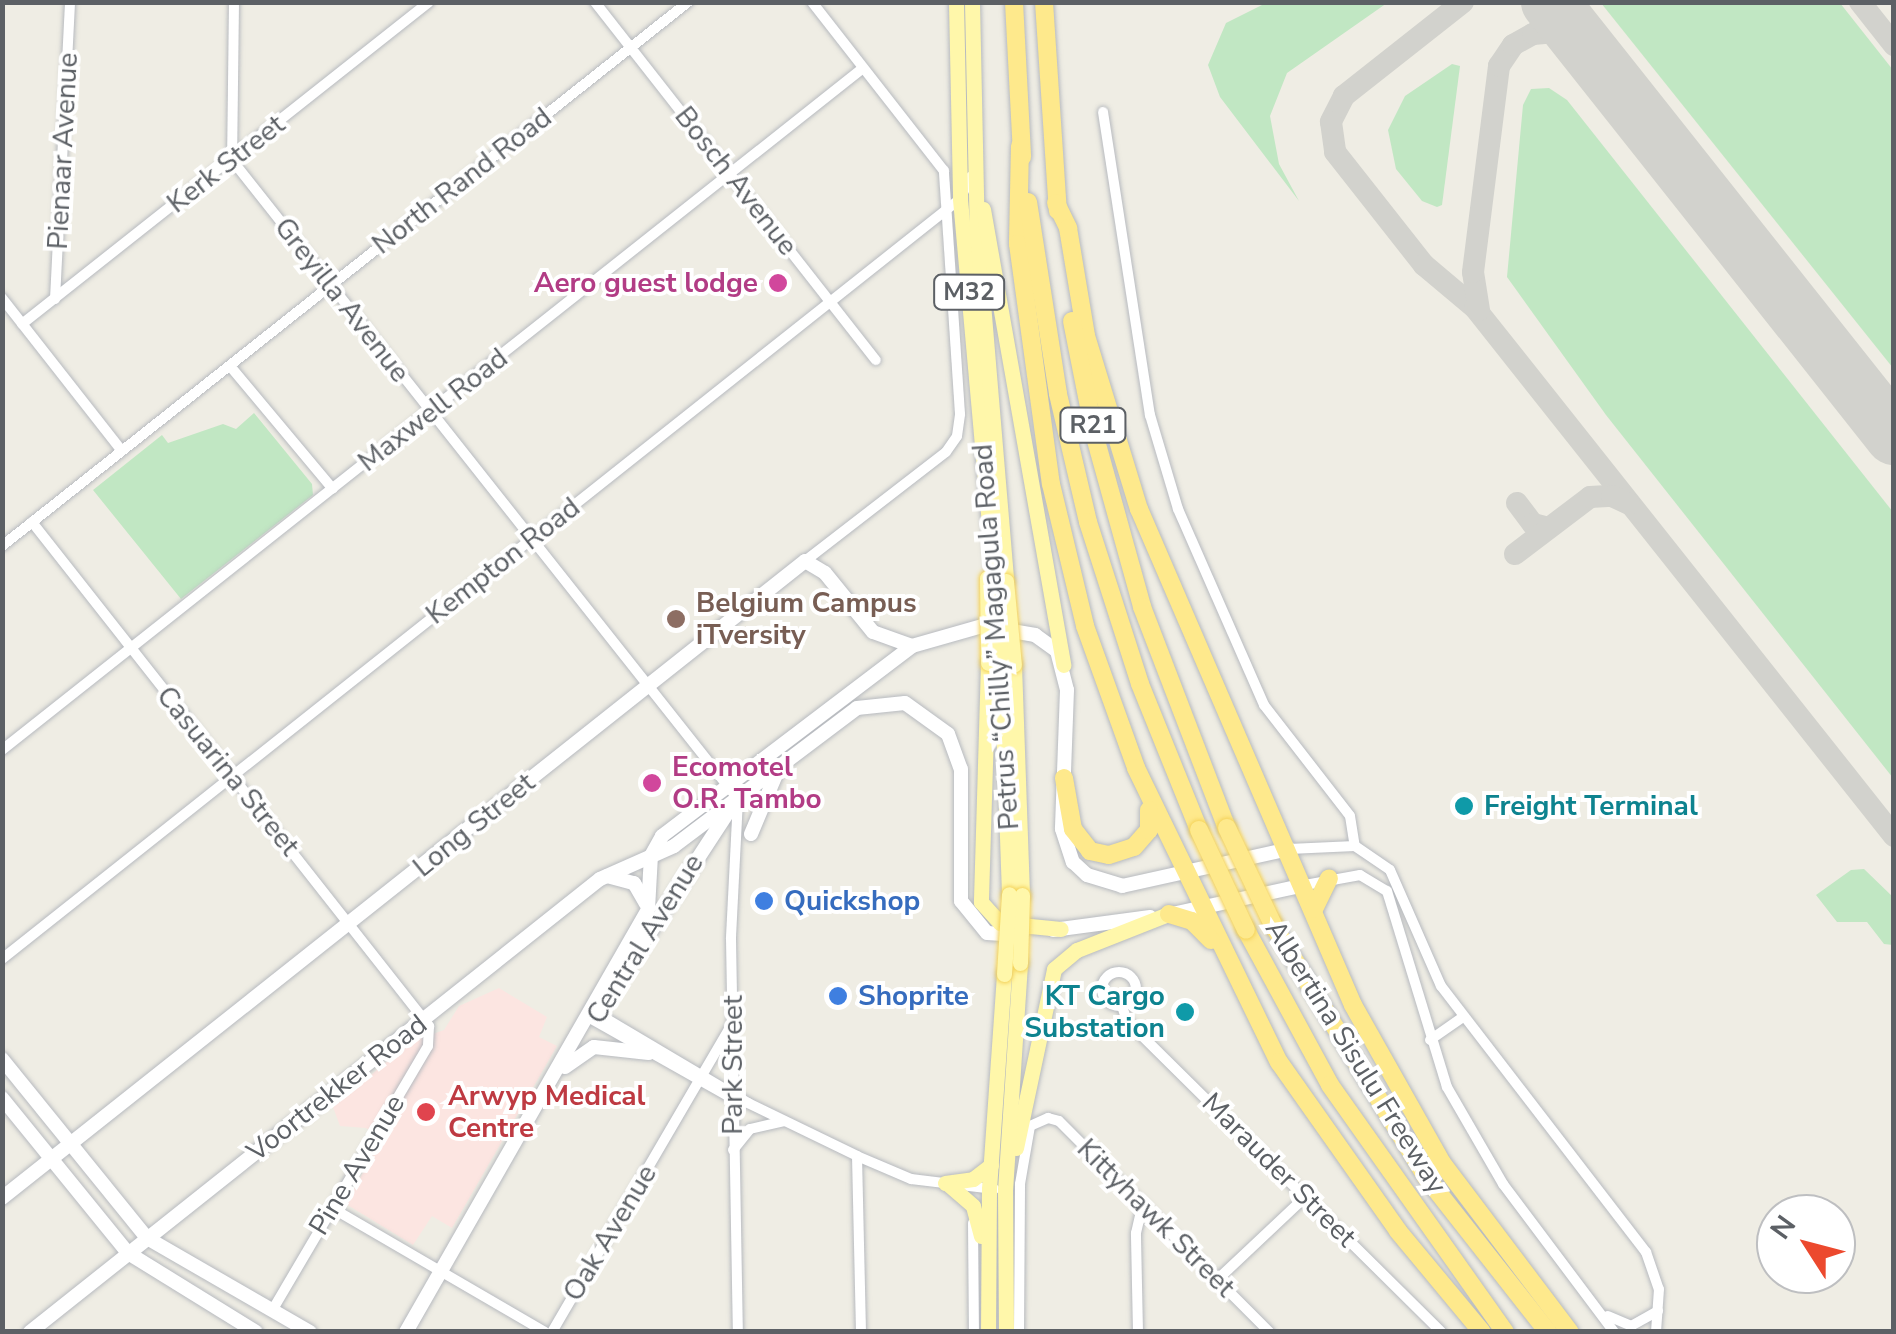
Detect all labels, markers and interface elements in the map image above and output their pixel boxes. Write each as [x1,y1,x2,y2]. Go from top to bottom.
street label: Pienaar Avenue [41,52,85,250]
street label: Bosch Avenue [668,100,804,262]
street label: North Rand Road [366,101,558,261]
street label: Kerk Street [161,108,291,220]
street label: Greyilla Avenue [267,211,417,389]
place label: Aero guest lodge [534,266,758,300]
marker: Aero guest lodge [767,272,789,294]
road number: M32 [932,272,1006,312]
street label: Maxwell Road [352,341,514,479]
road number: R21 [1058,405,1128,445]
street label: Petrus “Chilly” Magagula Road [966,443,1026,831]
street label: Kempton Road [419,491,587,631]
place label: Belgium Campus iTversity [696,586,917,652]
marker: Belgium Campus iTversity [665,608,687,630]
street label: Casuarina Street [149,680,307,862]
place label: Ecomotel O.R. Tambo [672,750,822,816]
street label: Long Street [406,766,542,884]
marker: Ecomotel O.R. Tambo [641,772,663,794]
place label: Freight Terminal [1484,789,1698,823]
marker: Freight Terminal [1453,795,1475,817]
street label: Central Avenue [579,848,711,1030]
place label: Quickshop [784,884,920,918]
marker: Quickshop [753,890,775,912]
street label: Albertina Sisulu Freeway [1258,914,1454,1200]
place label: Shoprite [858,979,969,1013]
place label: KT Cargo Substation [1024,979,1165,1045]
marker: Shoprite [827,985,849,1007]
street label: Park Street [716,995,750,1135]
marker: KT Cargo Substation [1174,1001,1196,1023]
street label: Voortrekker Road [240,1007,434,1169]
place label: Arwyp Medical Centre [448,1079,646,1145]
street label: Marauder Street [1195,1086,1363,1254]
street label: Pine Avenue [302,1089,412,1241]
marker: Arwyp Medical Centre [413,1099,439,1125]
street label: Kittyhawk Street [1070,1132,1242,1304]
street label: Oak Avenue [556,1159,664,1307]
north arrow [1756,1194,1856,1294]
text: N [1762,1208,1805,1247]

